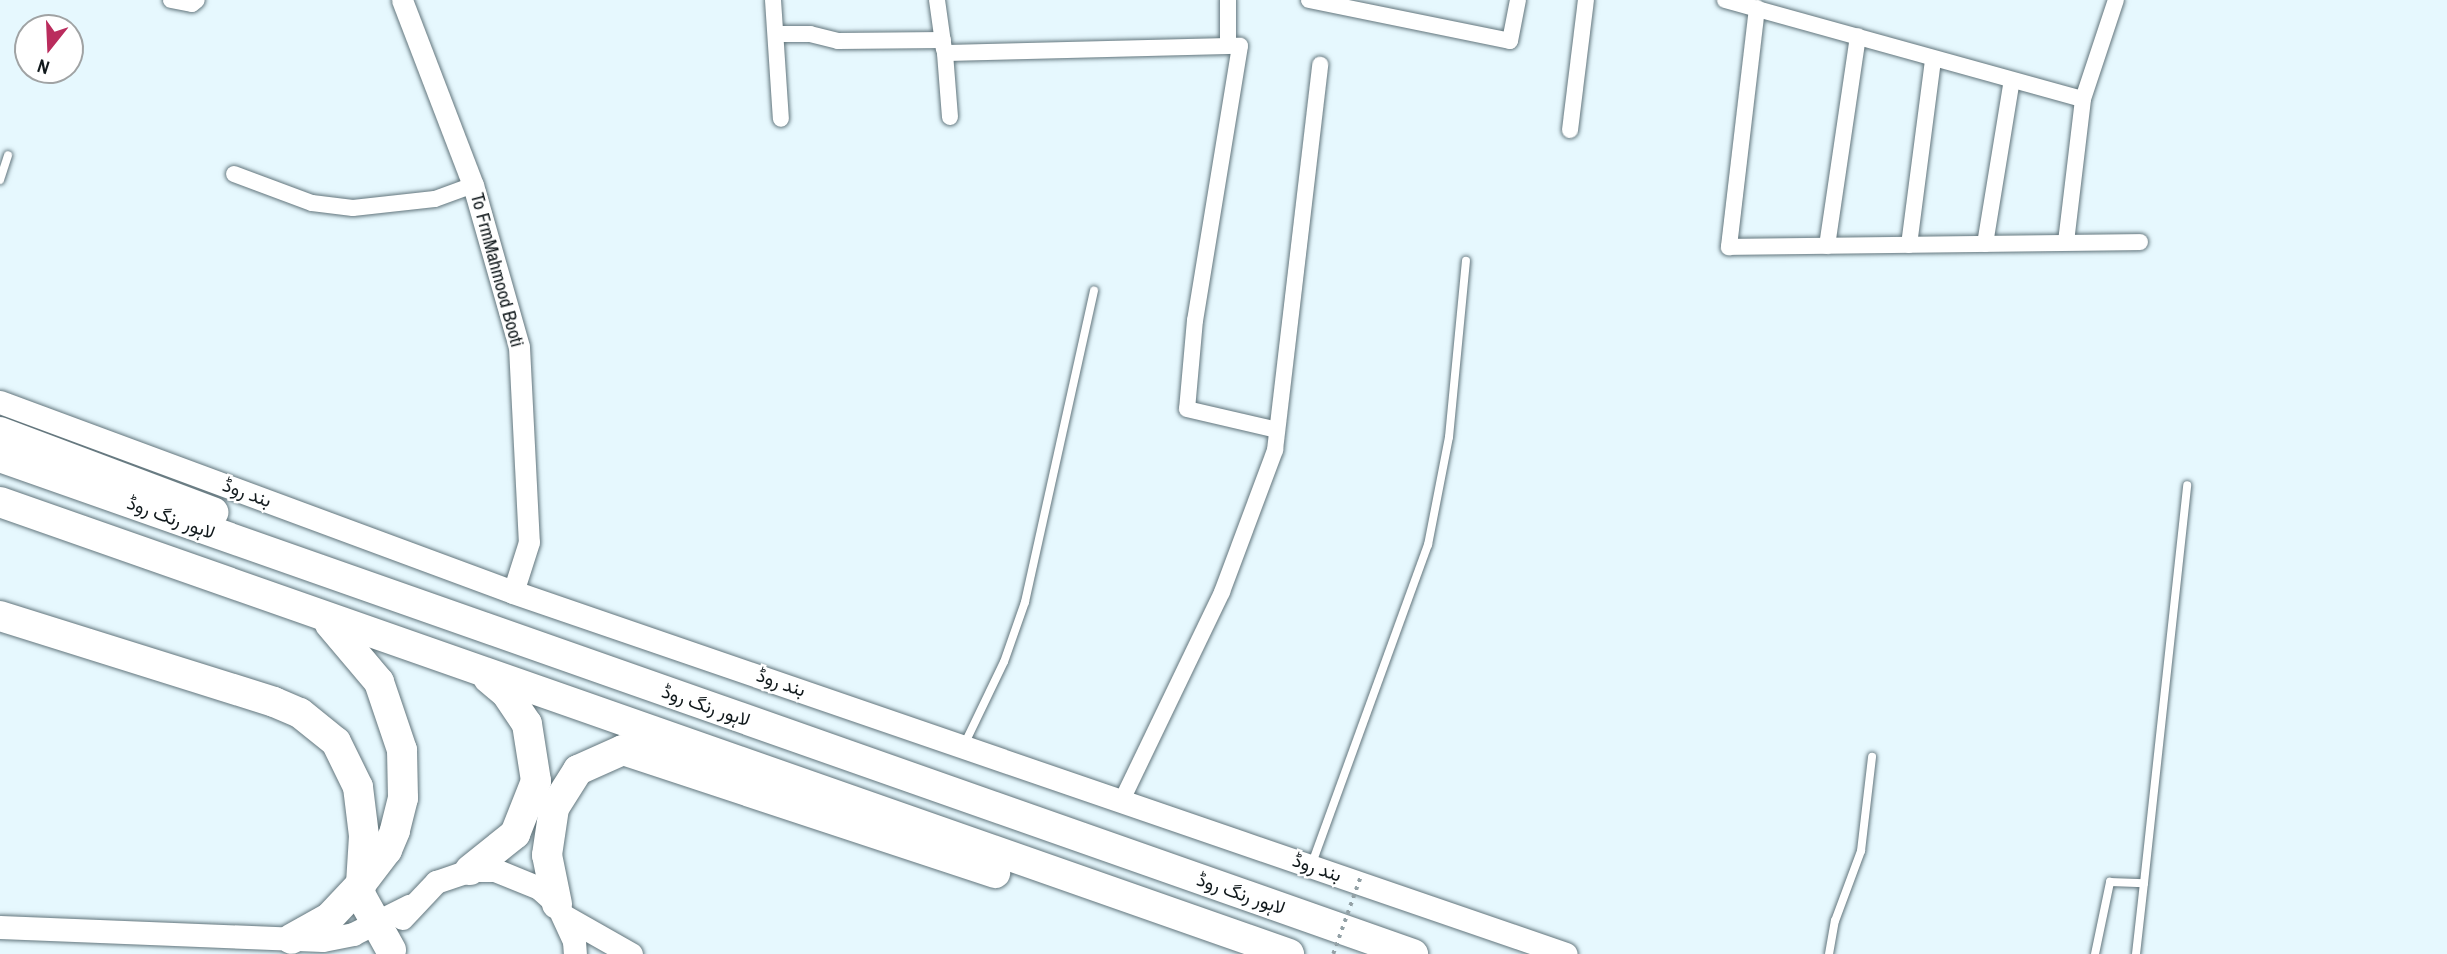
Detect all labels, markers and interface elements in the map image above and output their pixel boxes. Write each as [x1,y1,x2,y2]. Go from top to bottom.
north arrow [14,14,84,84]
text: N [34,53,52,81]
street label: To FrmMahmood Booti [465,191,529,349]
street label: بند روڈ [220,474,274,512]
street label: لاہور رنگ روڈ [124,492,218,544]
street label: بند روڈ [754,664,808,702]
street label: لاہور رنگ روڈ [659,680,753,732]
street label: بند روڈ [1290,849,1344,887]
street label: لاہور رنگ روڈ [1194,868,1288,920]

